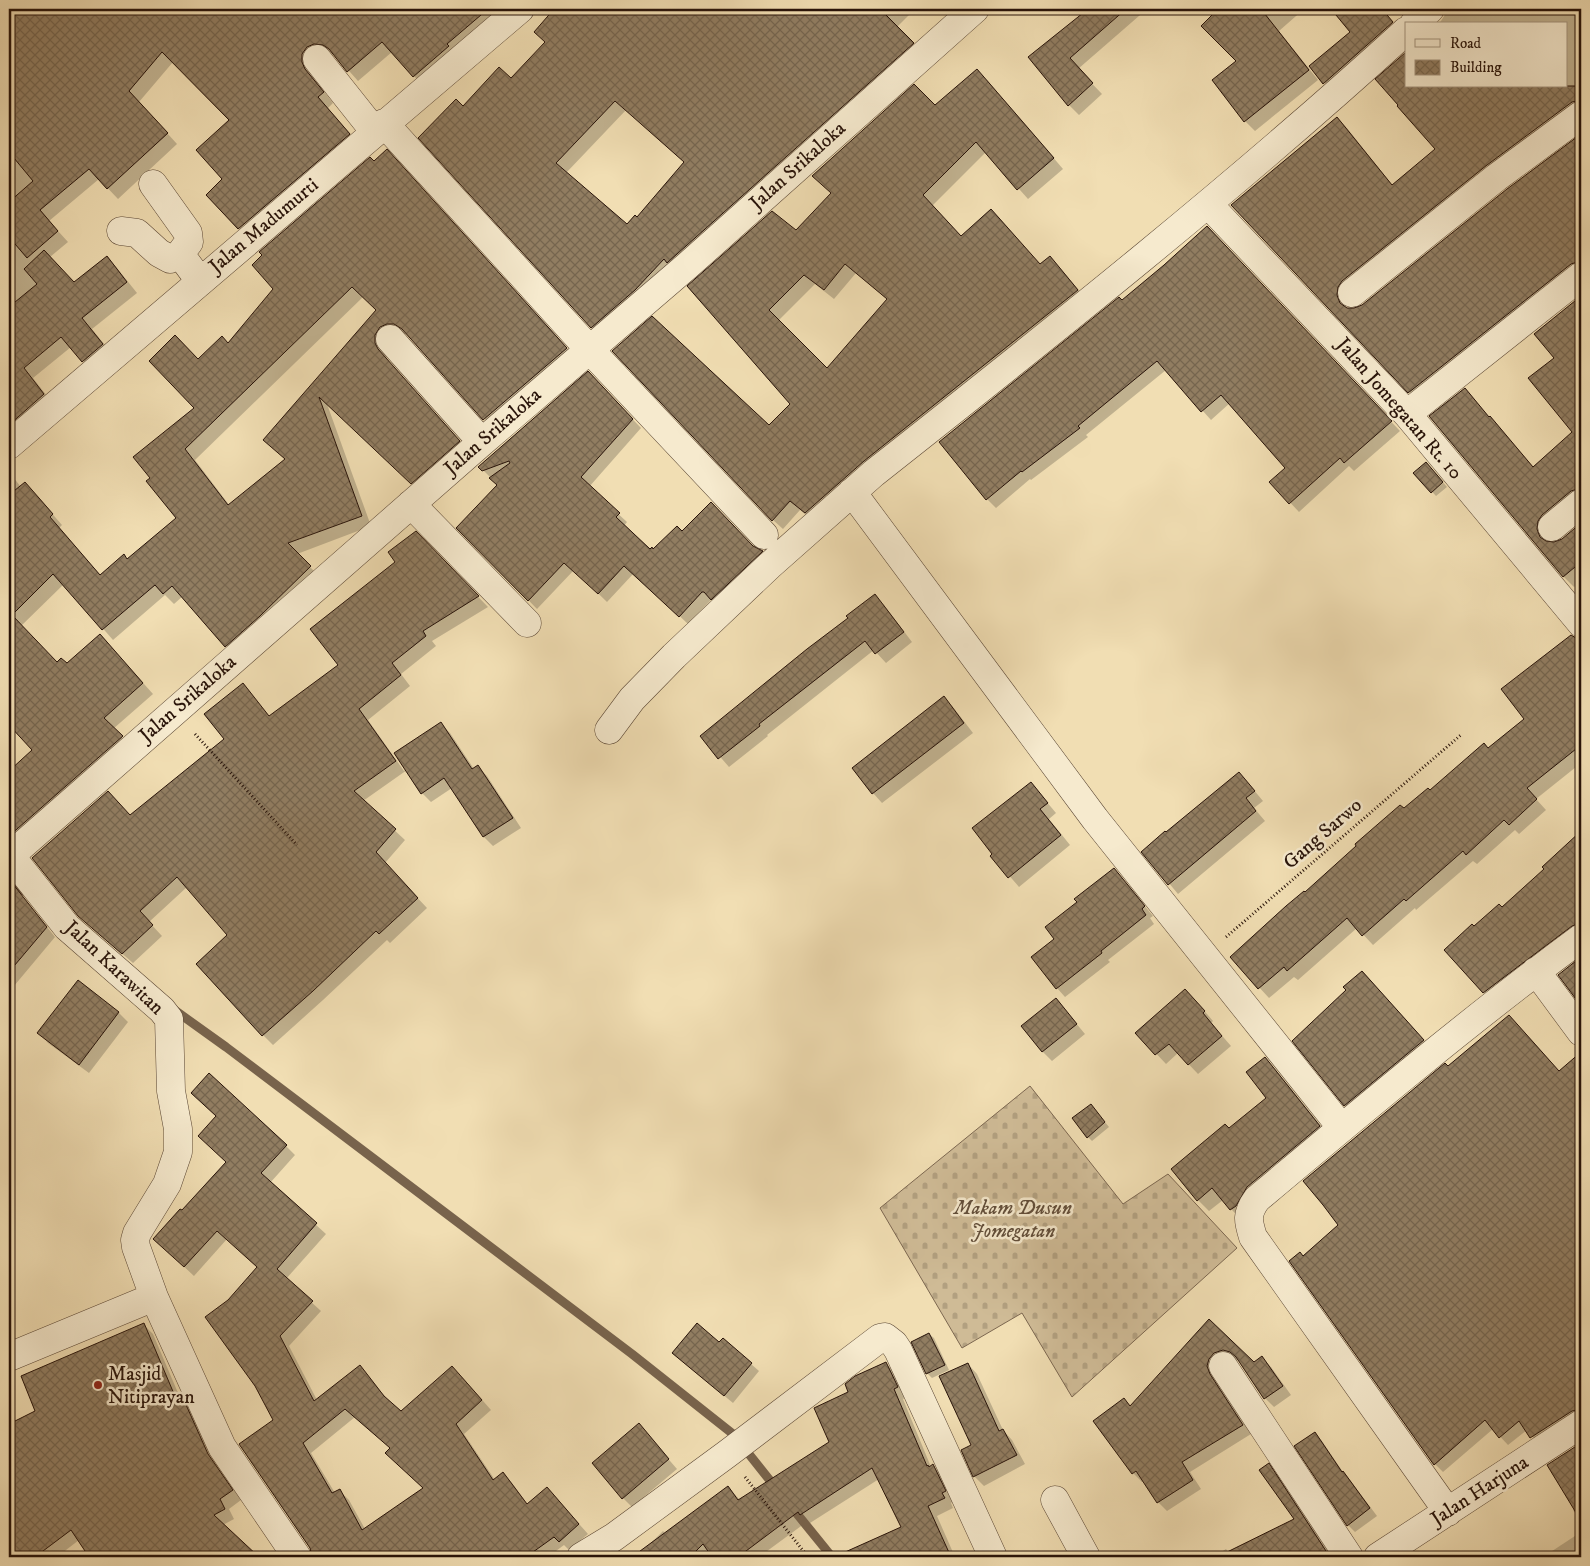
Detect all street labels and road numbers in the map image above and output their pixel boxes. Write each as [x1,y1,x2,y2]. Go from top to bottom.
street label: Jalan Srikaloka [743,116,852,217]
street label: Jalan Madumurti [203,173,324,280]
street label: Jalan Jomegatan Rt. 10 [1329,331,1468,485]
street label: Jalan Srikaloka [438,383,547,482]
street label: Jalan Srikaloka [133,650,242,749]
street label: Gang Sarwo [1279,793,1367,875]
street label: Jalan Karawitan [58,914,169,1021]
street label: Jalan Harjuna [1425,1450,1534,1533]

